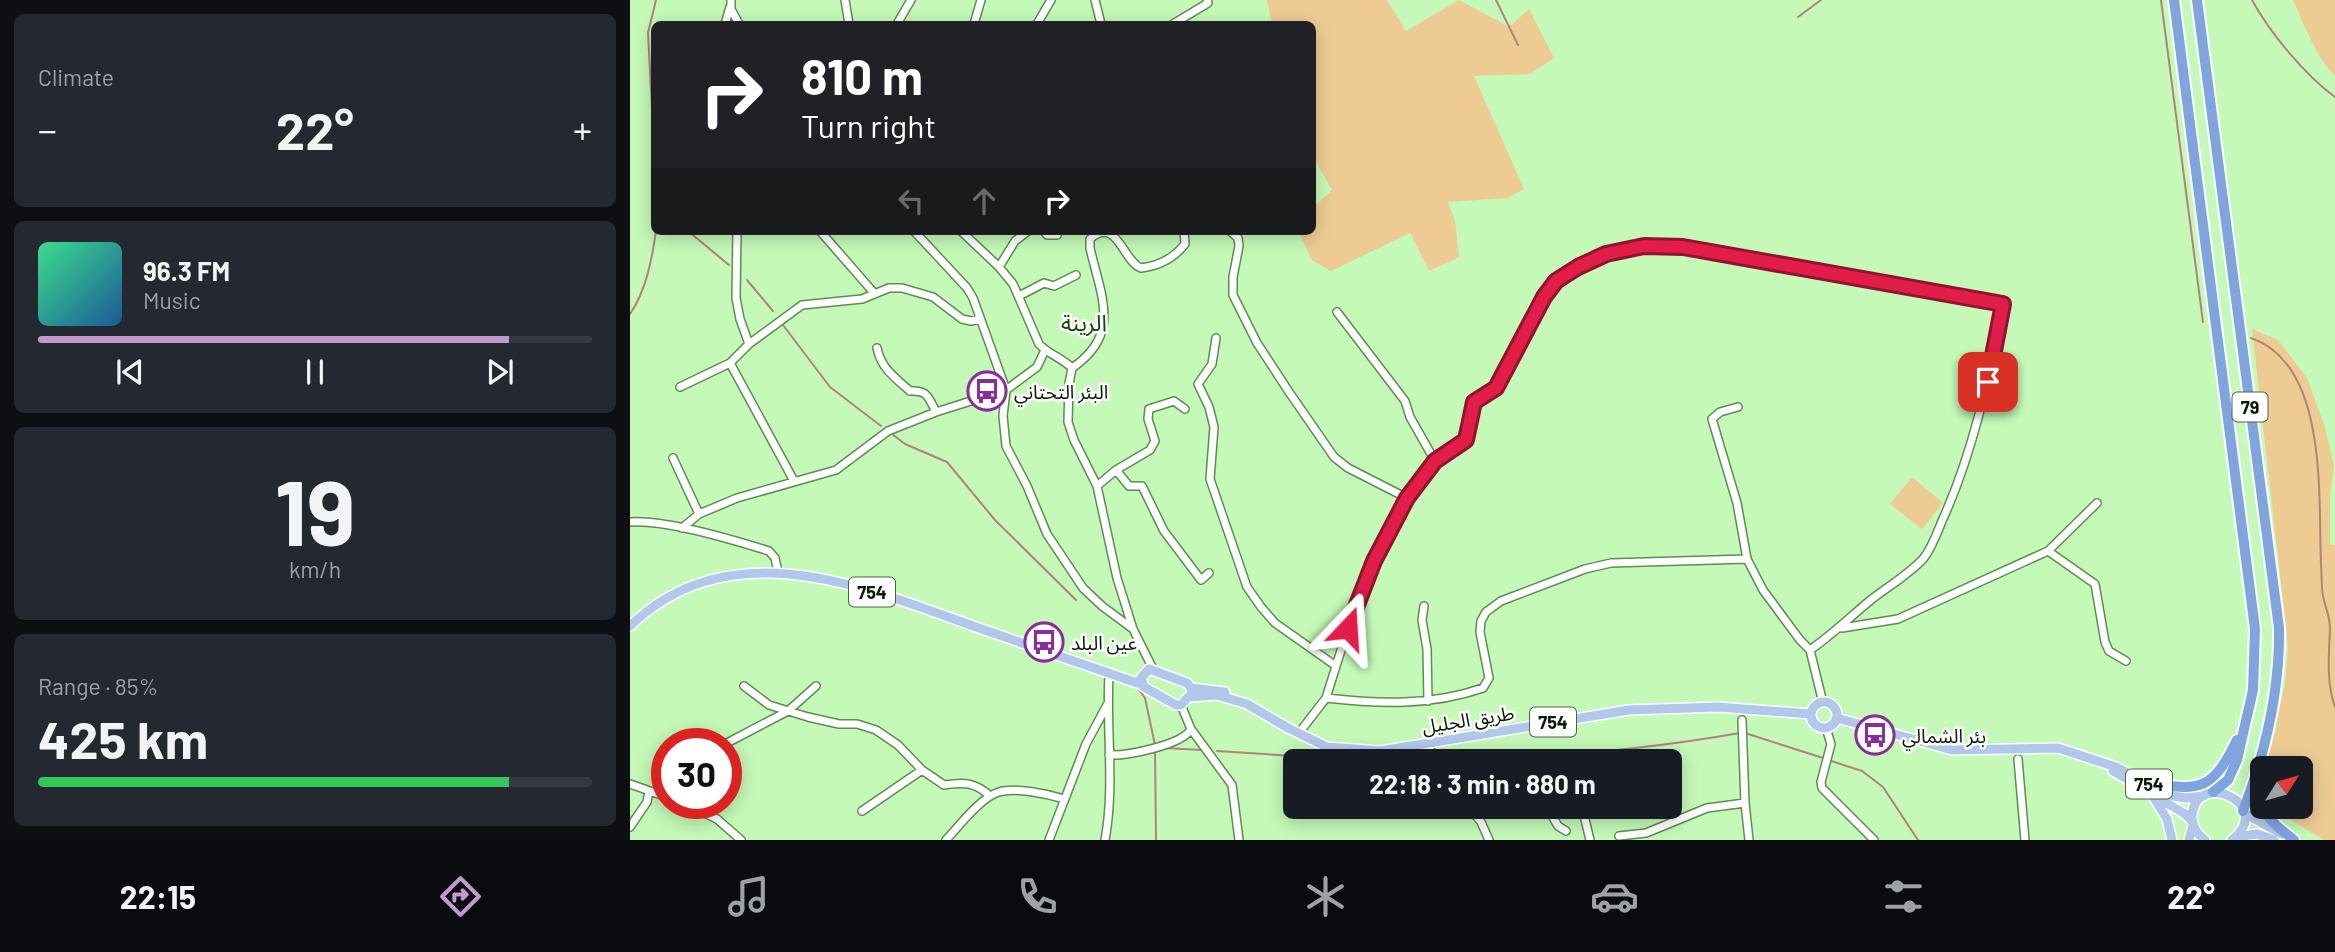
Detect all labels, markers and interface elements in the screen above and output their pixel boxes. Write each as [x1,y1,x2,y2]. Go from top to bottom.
text: 810 m [801,46,923,105]
icon: right [686,49,777,140]
text: Climate [38,63,114,91]
text: 22° [276,98,354,160]
text: − [38,106,57,152]
text: + [573,106,592,152]
text: Turn right [801,106,936,144]
icon: left [892,182,930,220]
icon: ahead [965,182,1003,220]
icon: right [1038,182,1076,220]
text: 96.3 FM [143,255,230,286]
text: Music [143,286,201,314]
district label: الرينة [1061,308,1107,337]
pin [1958,352,2018,412]
icon: previous [111,353,149,391]
icon: pause [296,353,334,391]
icon: next [481,353,519,391]
icon: arrive [1969,363,2007,401]
bus stop icon: البئر التحتاني [966,370,1008,412]
place label: البئر التحتاني [1014,380,1108,407]
road number: 79 [2232,393,2268,422]
text: 19 [275,455,355,564]
text: km/h [289,555,341,583]
road number: 754 [849,578,895,606]
position arrow [1311,591,1385,665]
bus stop icon: عين البلد [1023,621,1065,663]
place label: عين البلد [1071,631,1137,655]
text: Range · 85% [38,672,158,700]
street label: طريق الجليل [1420,700,1516,739]
text: 425 km [38,707,208,769]
road number: 754 [1530,708,1576,736]
bus stop icon: بئر الشمالي [1854,714,1896,756]
place label: بئر الشمالي [1902,724,1986,751]
speed limit sign: 30 [651,728,742,819]
north arrow [2250,756,2314,819]
map controls [2250,756,2313,819]
text: 22:18 · 3 min · 880 m [1369,768,1596,799]
road number: 754 [2126,770,2172,798]
icon: directions [436,872,485,921]
icon: music [724,872,773,921]
icon: phone [1013,872,1062,921]
icon: climate [1301,872,1350,921]
icon: car [1590,872,1639,921]
icon: filters [1879,872,1928,921]
text: 22:15 [120,877,196,915]
text: 22° [2167,877,2215,915]

